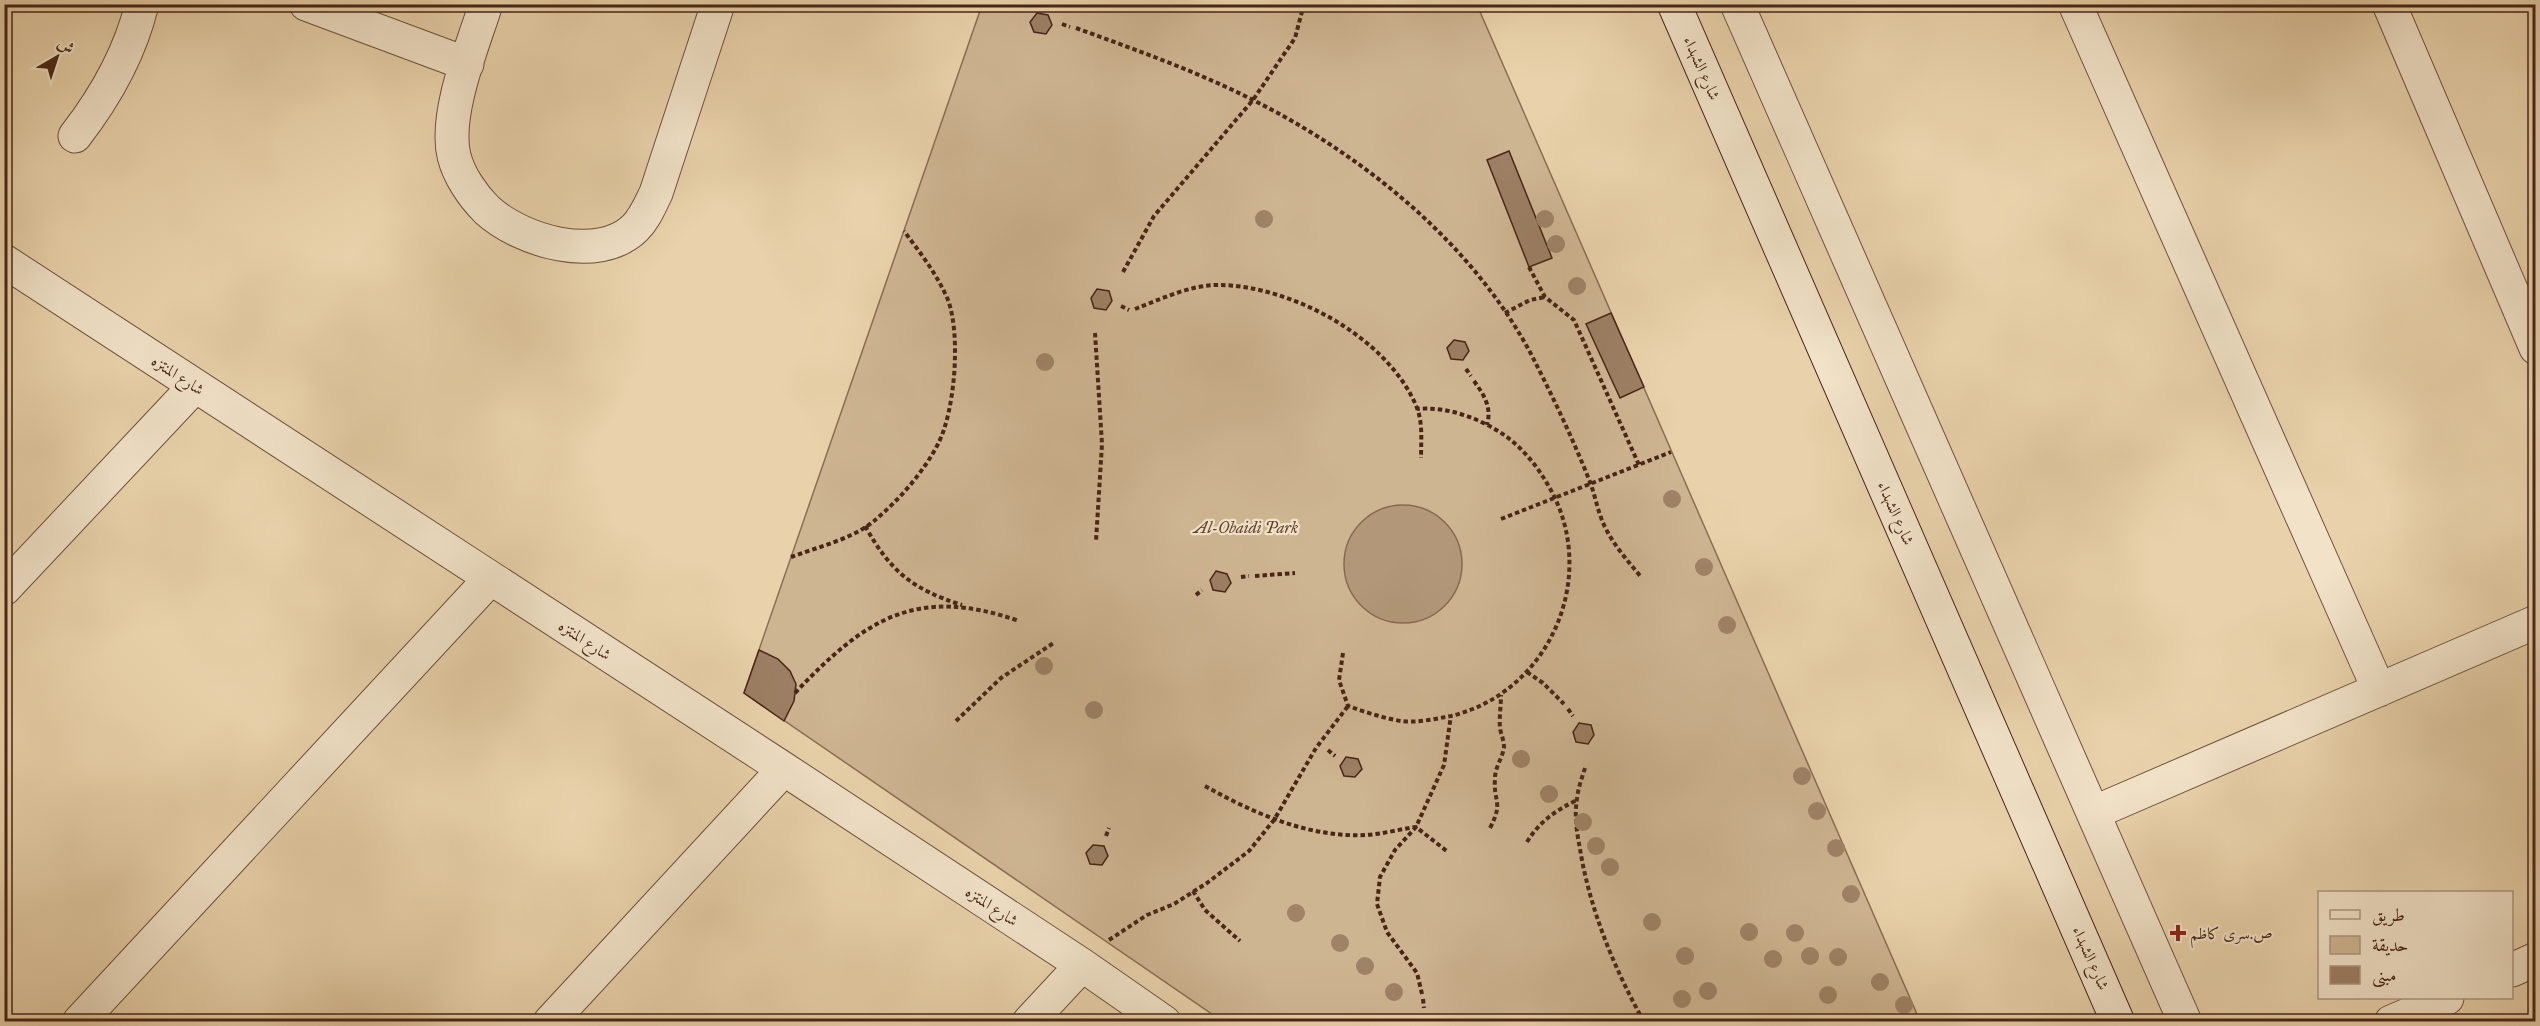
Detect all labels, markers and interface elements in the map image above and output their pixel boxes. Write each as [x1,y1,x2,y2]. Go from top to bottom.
north arrow [27,27,87,87]
text: ش [54,33,78,58]
street label: شارع الشهداء [1676,33,1725,105]
street label: شارع المنتزه [146,351,208,402]
street label: شارع الشهداء [1870,478,1919,550]
park label: Al-Obaidi Park [1192,518,1298,537]
street label: شارع المنتزه [553,616,615,667]
street label: شارع المنتزه [960,882,1022,933]
legend [2318,891,2513,999]
text: طريق [2372,904,2405,927]
street label: شارع الشهداء [2065,923,2114,995]
place label: ص.سرى كاظم [2190,924,2273,949]
marker: ص.سرى كاظم [2171,926,2185,940]
text: حديقة [2372,934,2408,956]
text: مبنى [2372,964,2397,988]

